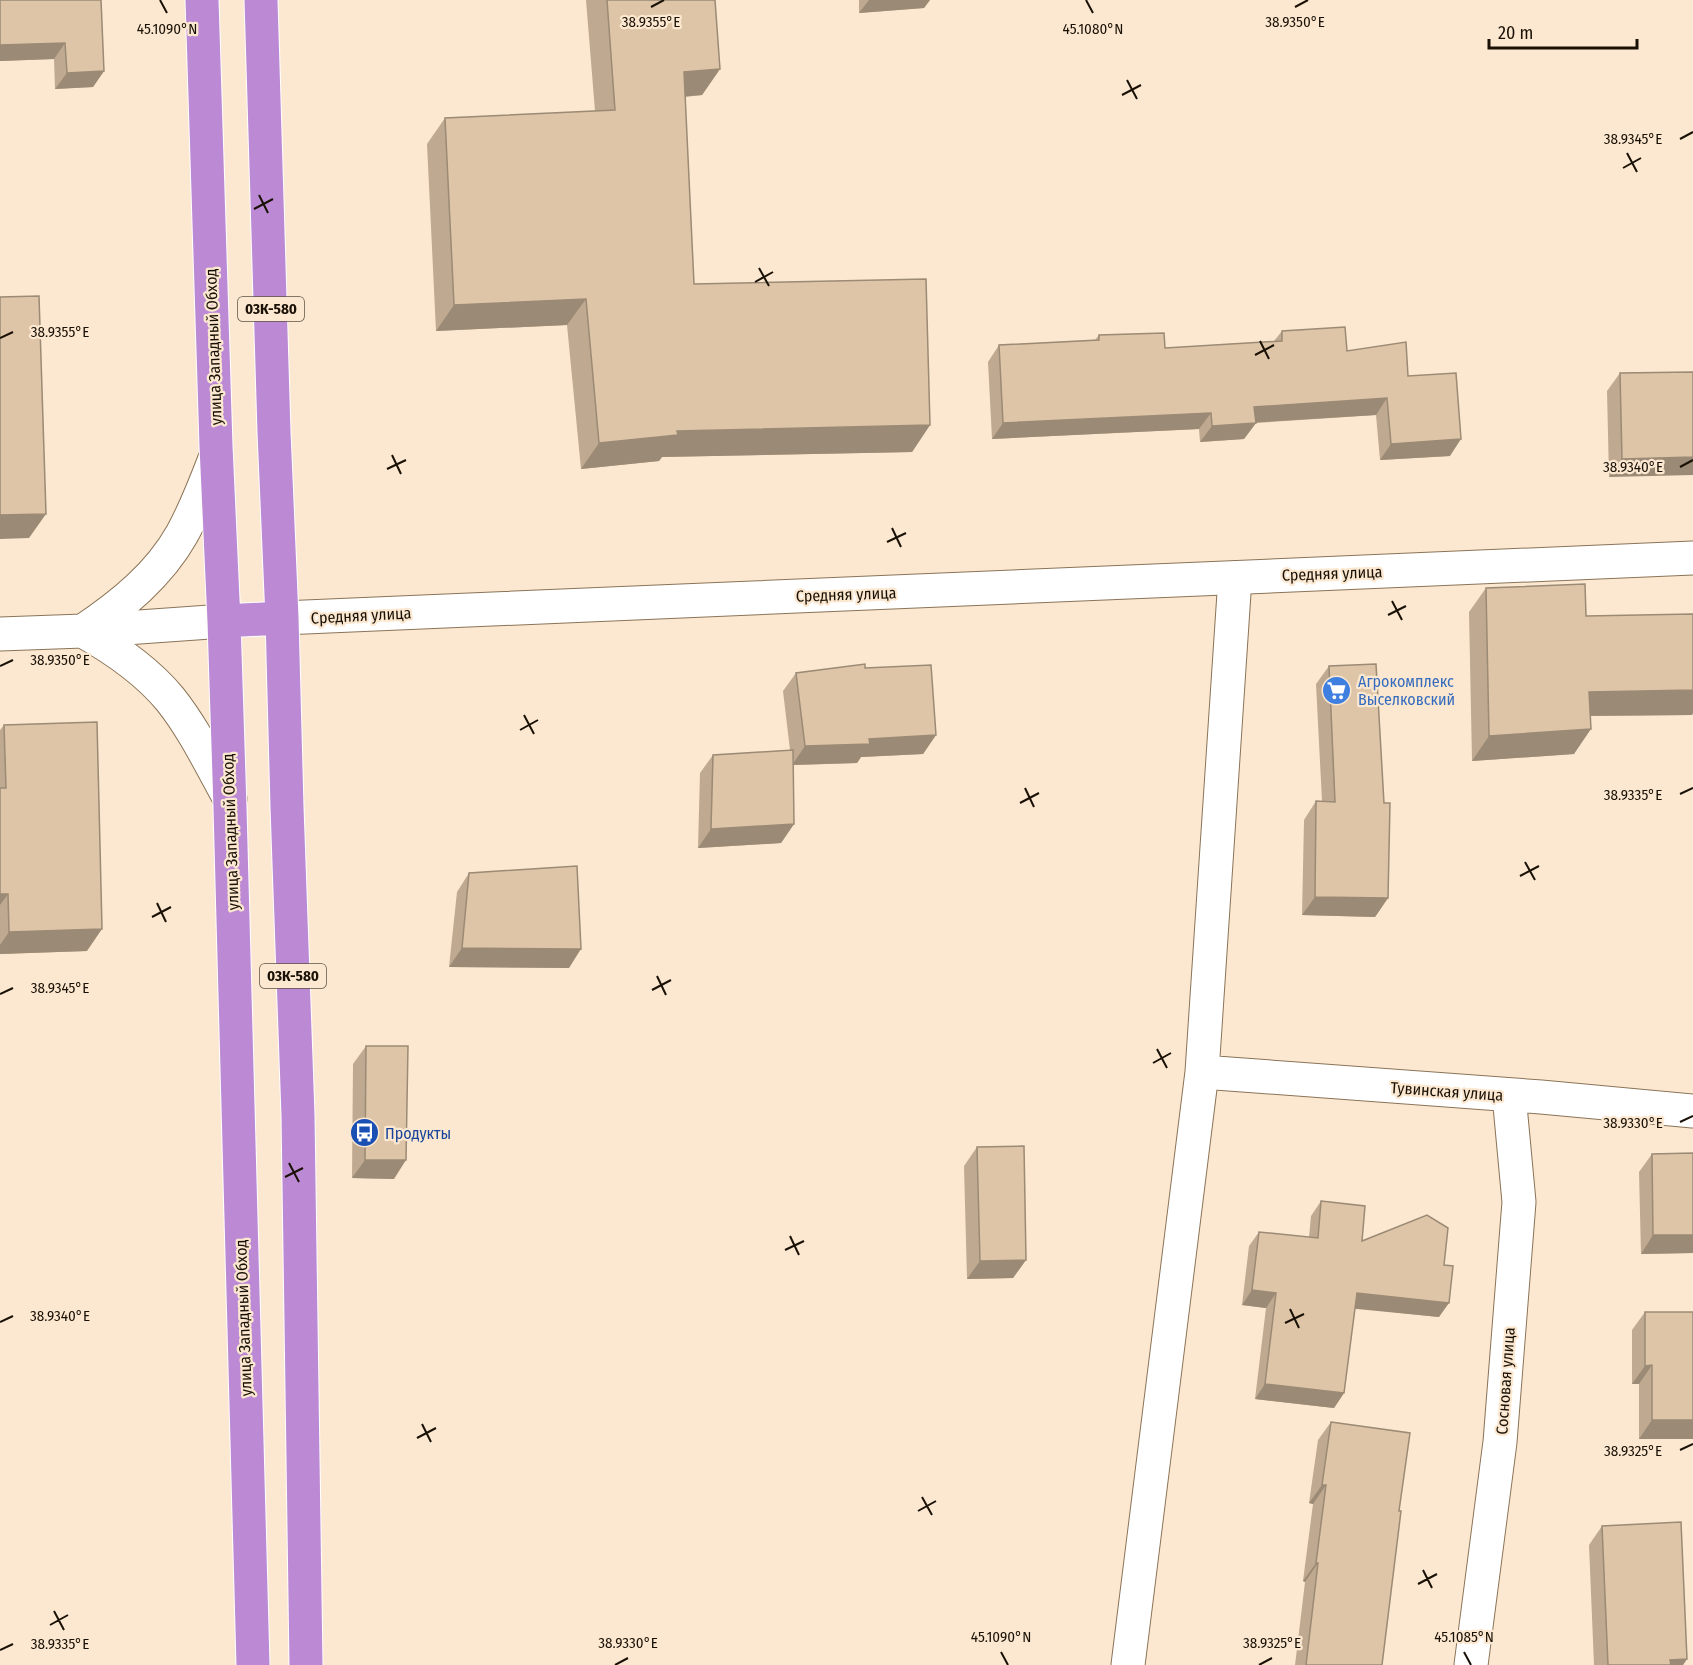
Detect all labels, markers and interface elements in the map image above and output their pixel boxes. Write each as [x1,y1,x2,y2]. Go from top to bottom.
scale bar [1489,12,1638,50]
text: 38.9355°E [622,13,680,31]
text: 38.9350°E [1265,13,1325,31]
text: 45.1090°N [137,20,197,38]
text: 45.1080°N [1063,20,1123,38]
text: 20 m [1498,22,1533,44]
text: 38.9345°E [1604,130,1662,148]
street label: улица Западный Обход [201,268,226,426]
road number: 03К-580 [238,297,304,321]
text: 38.9355°E [31,323,89,341]
text: 38.9340°E [1603,458,1663,476]
street label: Средняя улица [1281,562,1383,585]
street label: Средняя улица [795,583,897,606]
street label: Средняя улица [310,603,412,628]
text: 38.9350°E [30,651,90,669]
place label: Агрокомплекс Выселковский [1358,672,1455,709]
supermarket icon: Агрокомплекс Выселковский [1321,674,1353,706]
street label: улица Западный Обход [218,753,243,911]
text: 38.9335°E [1604,786,1662,804]
road number: 03К-580 [260,964,326,988]
text: 38.9345°E [31,979,89,997]
street label: Тувинская улица [1390,1078,1504,1105]
text: 38.9330°E [1603,1114,1663,1132]
bus stop icon: Продукты [348,1117,380,1149]
place label: Продукты [385,1124,451,1143]
street label: улица Западный Обход [231,1239,256,1397]
text: 38.9340°E [30,1307,90,1325]
street label: Сосновая улица [1492,1327,1519,1435]
text: 38.9325°E [1604,1442,1662,1460]
text: 45.1090°N [971,1628,1031,1646]
text: 45.1085°N [1434,1628,1494,1646]
text: 38.9330°E [598,1634,658,1652]
text: 38.9325°E [1243,1634,1301,1652]
text: 38.9335°E [31,1635,89,1653]

